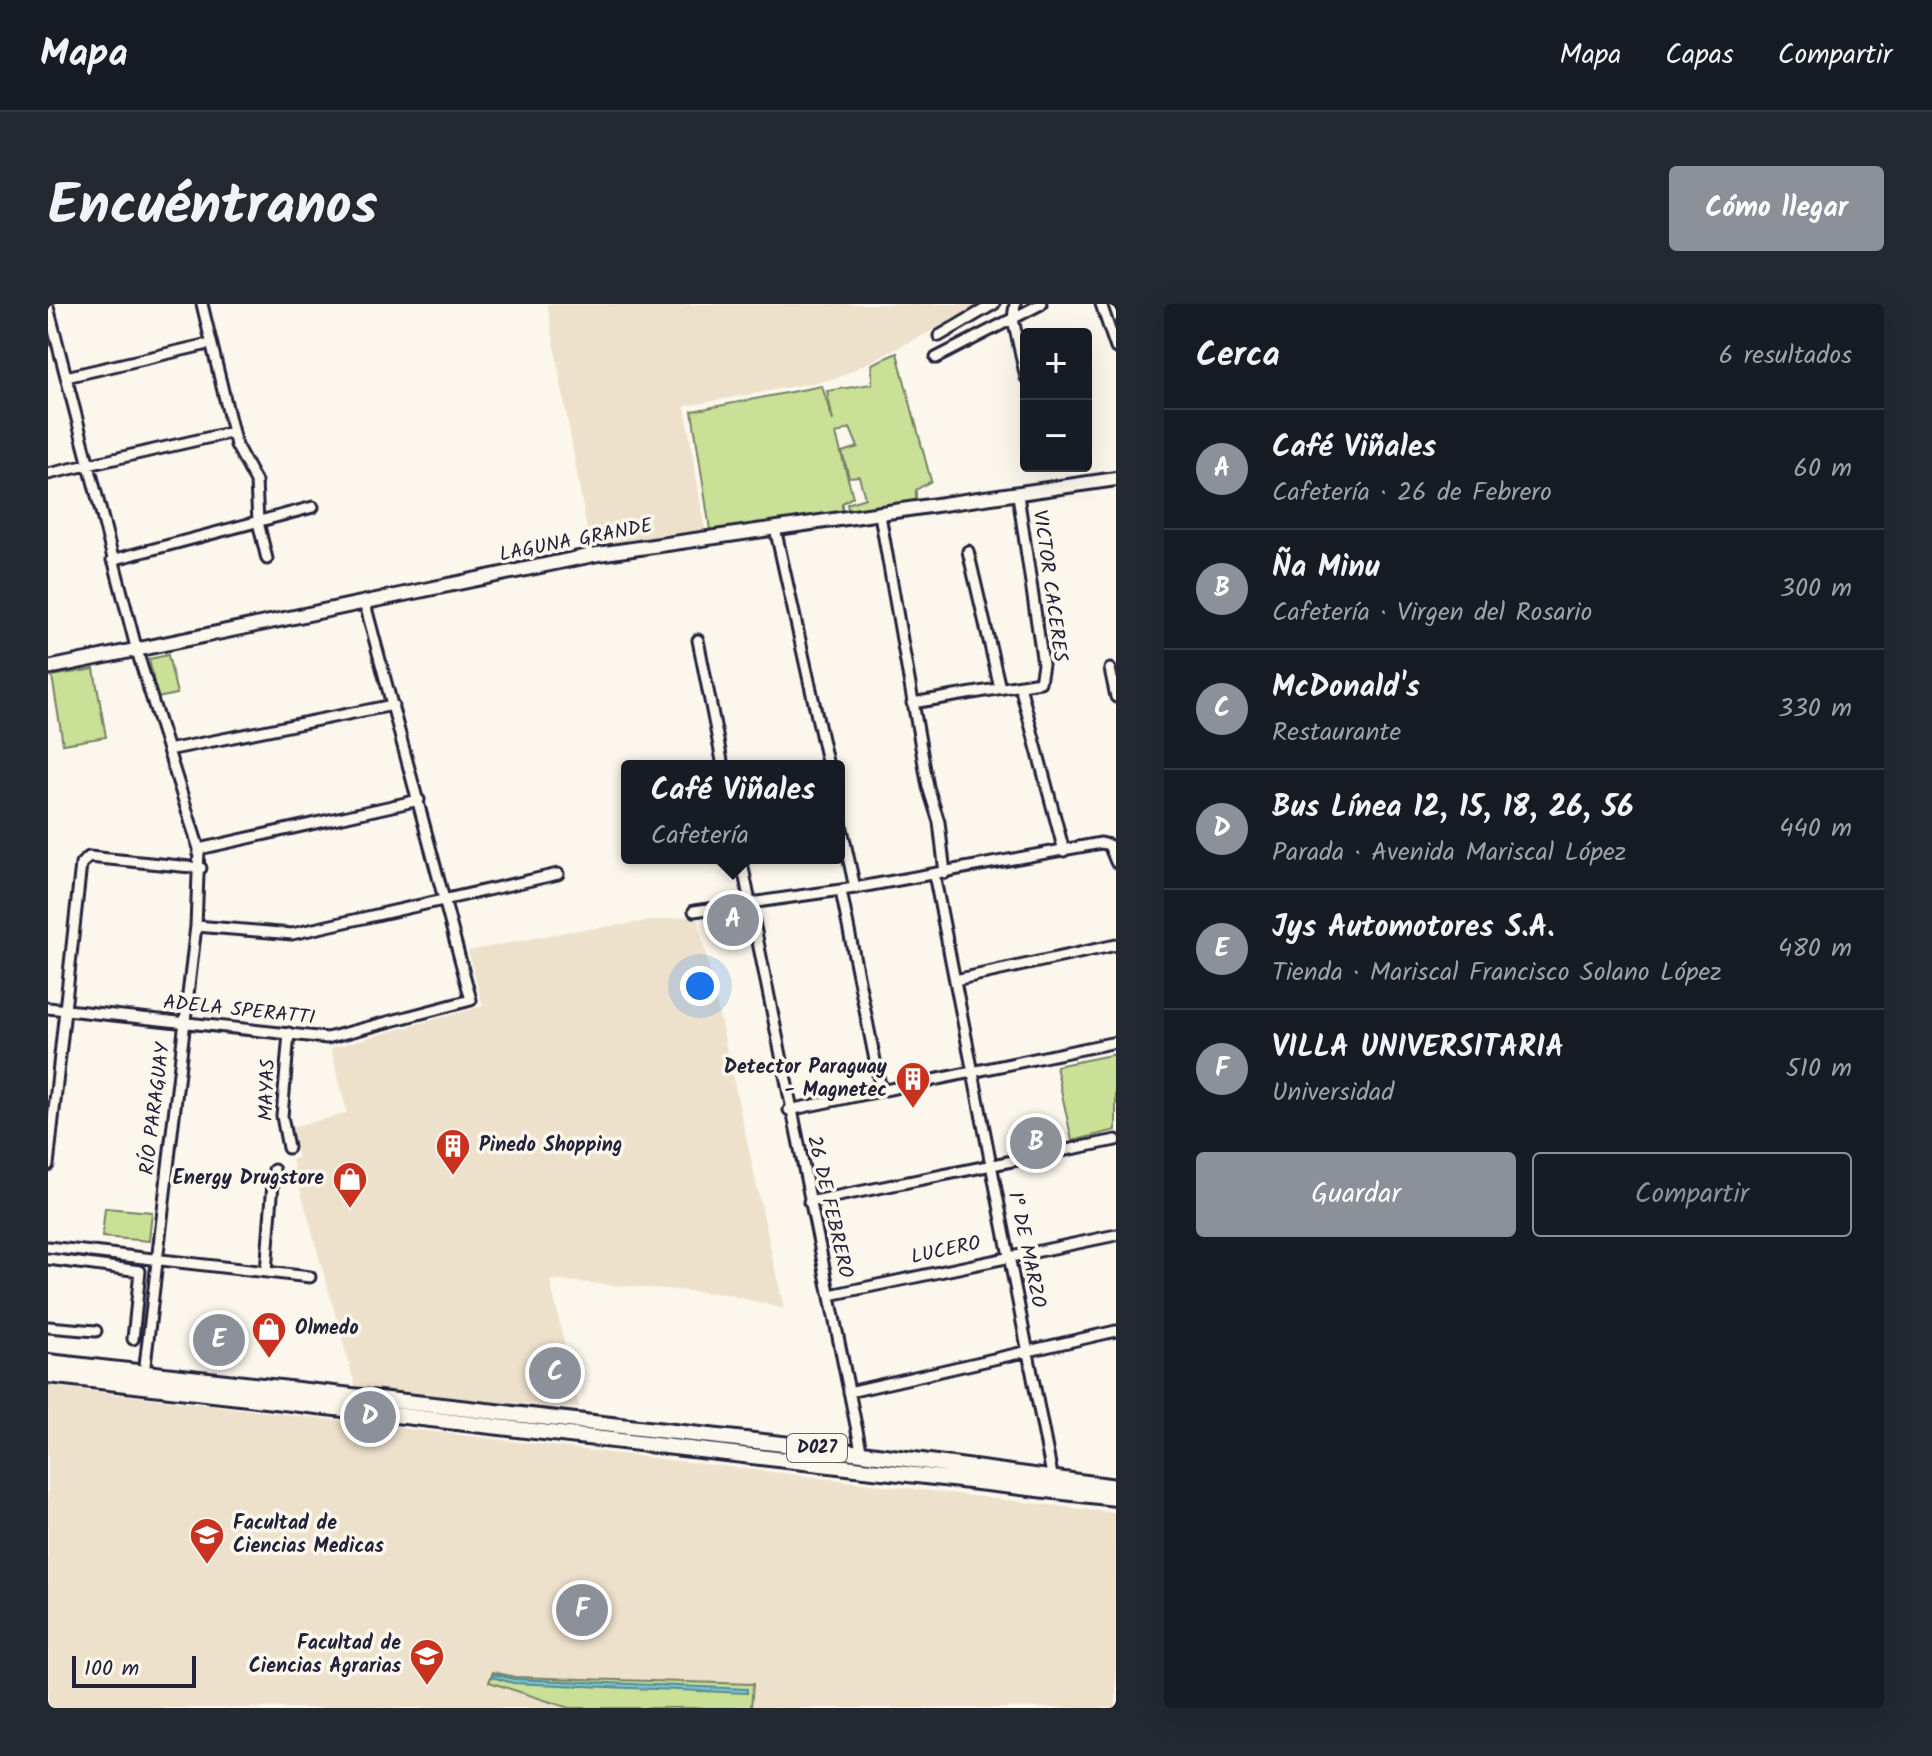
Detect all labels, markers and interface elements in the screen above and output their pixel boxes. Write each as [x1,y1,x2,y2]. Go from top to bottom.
text: Mapa [40,25,128,85]
text: Mapa [1560,33,1621,78]
text: Capas [1665,33,1734,78]
text: Compartir [1778,33,1892,78]
text: Encuéntranos [48,163,378,253]
button: Cómo llegar [1669,166,1884,251]
map controls [1020,328,1092,472]
button: + [1020,328,1092,400]
text: Cerca [1196,329,1280,383]
text: 6 resultados [1719,335,1852,377]
button: − [1020,400,1092,472]
text: Café Viñales [1272,424,1436,472]
text: A [1214,448,1230,490]
text: 60 m [1793,448,1852,490]
text: Cafetería · 26 de Febrero [1272,472,1552,514]
street label: VICTOR CACERES [1022,508,1076,665]
street label: LAGUNA GRANDE [497,510,656,572]
text: Ña Minu [1272,544,1379,592]
text: B [1214,568,1230,610]
text: 300 m [1780,568,1852,610]
text: Cafetería · Virgen del Rosario [1272,592,1592,634]
text: McDonald's [1272,664,1420,712]
text: C [1214,688,1230,730]
text: 330 m [1778,688,1852,730]
text: Restaurante [1272,712,1401,754]
popup [621,760,845,864]
text: Café Viñales [651,767,815,815]
text: Bus Línea 12, 15, 18, 26, 56 [1272,784,1634,832]
text: D [1213,808,1231,850]
text: 440 m [1779,808,1852,850]
text: Cafetería [651,815,749,857]
text: Parada · Avenida Mariscal López [1272,832,1626,874]
pin: A [707,890,759,950]
text: Jys Automotores S.A. [1272,904,1555,952]
text: E [1215,928,1229,970]
text: 480 m [1778,928,1852,970]
text: Tienda · Mariscal Francisco Solano López [1272,952,1722,994]
your location [680,966,720,1006]
street label: ADELA SPERATTI [162,987,316,1035]
text: VILLA UNIVERSITARIA [1272,1024,1564,1072]
street label: RÍO PARAGUAY [132,1040,180,1177]
text: F [1215,1048,1229,1090]
text: 510 m [1786,1048,1852,1090]
place label: Detector Paraguay - Magnetec [724,1052,888,1107]
street label: MAYAS [251,1058,285,1122]
building icon: Detector Paraguay - Magnetec [894,1060,932,1110]
text: Universidad [1272,1072,1394,1114]
pin: B [1010,1113,1062,1173]
building icon: Pinedo Shopping [434,1127,472,1177]
place label: Pinedo Shopping [479,1130,622,1162]
street label: 26 DE FEBRERO [797,1132,861,1282]
button: Guardar [1196,1152,1516,1237]
button: Compartir [1532,1152,1852,1237]
shop icon: Energy Drugstore [331,1160,369,1210]
place label: Energy Drugstore [173,1163,324,1195]
street label: 1° DE MARZO [998,1189,1054,1311]
street label: LUCERO [908,1228,984,1274]
pin: E [193,1310,245,1370]
shop icon: Olmedo [250,1310,288,1360]
place label: Olmedo [295,1313,359,1345]
pin: C [529,1343,581,1403]
pin: D [344,1387,396,1447]
road number: D027 [787,1434,847,1462]
place label: Facultad de Ciencias Medicas [233,1508,384,1563]
school or university icon: Facultad de Ciencias Medicas [188,1516,226,1566]
pin: F [556,1580,608,1640]
place label: Facultad de Ciencias Agrarias [249,1628,402,1683]
school or university icon: Facultad de Ciencias Agrarias [408,1637,446,1687]
scale bar [72,1652,196,1688]
text: 100 m [84,1652,139,1687]

